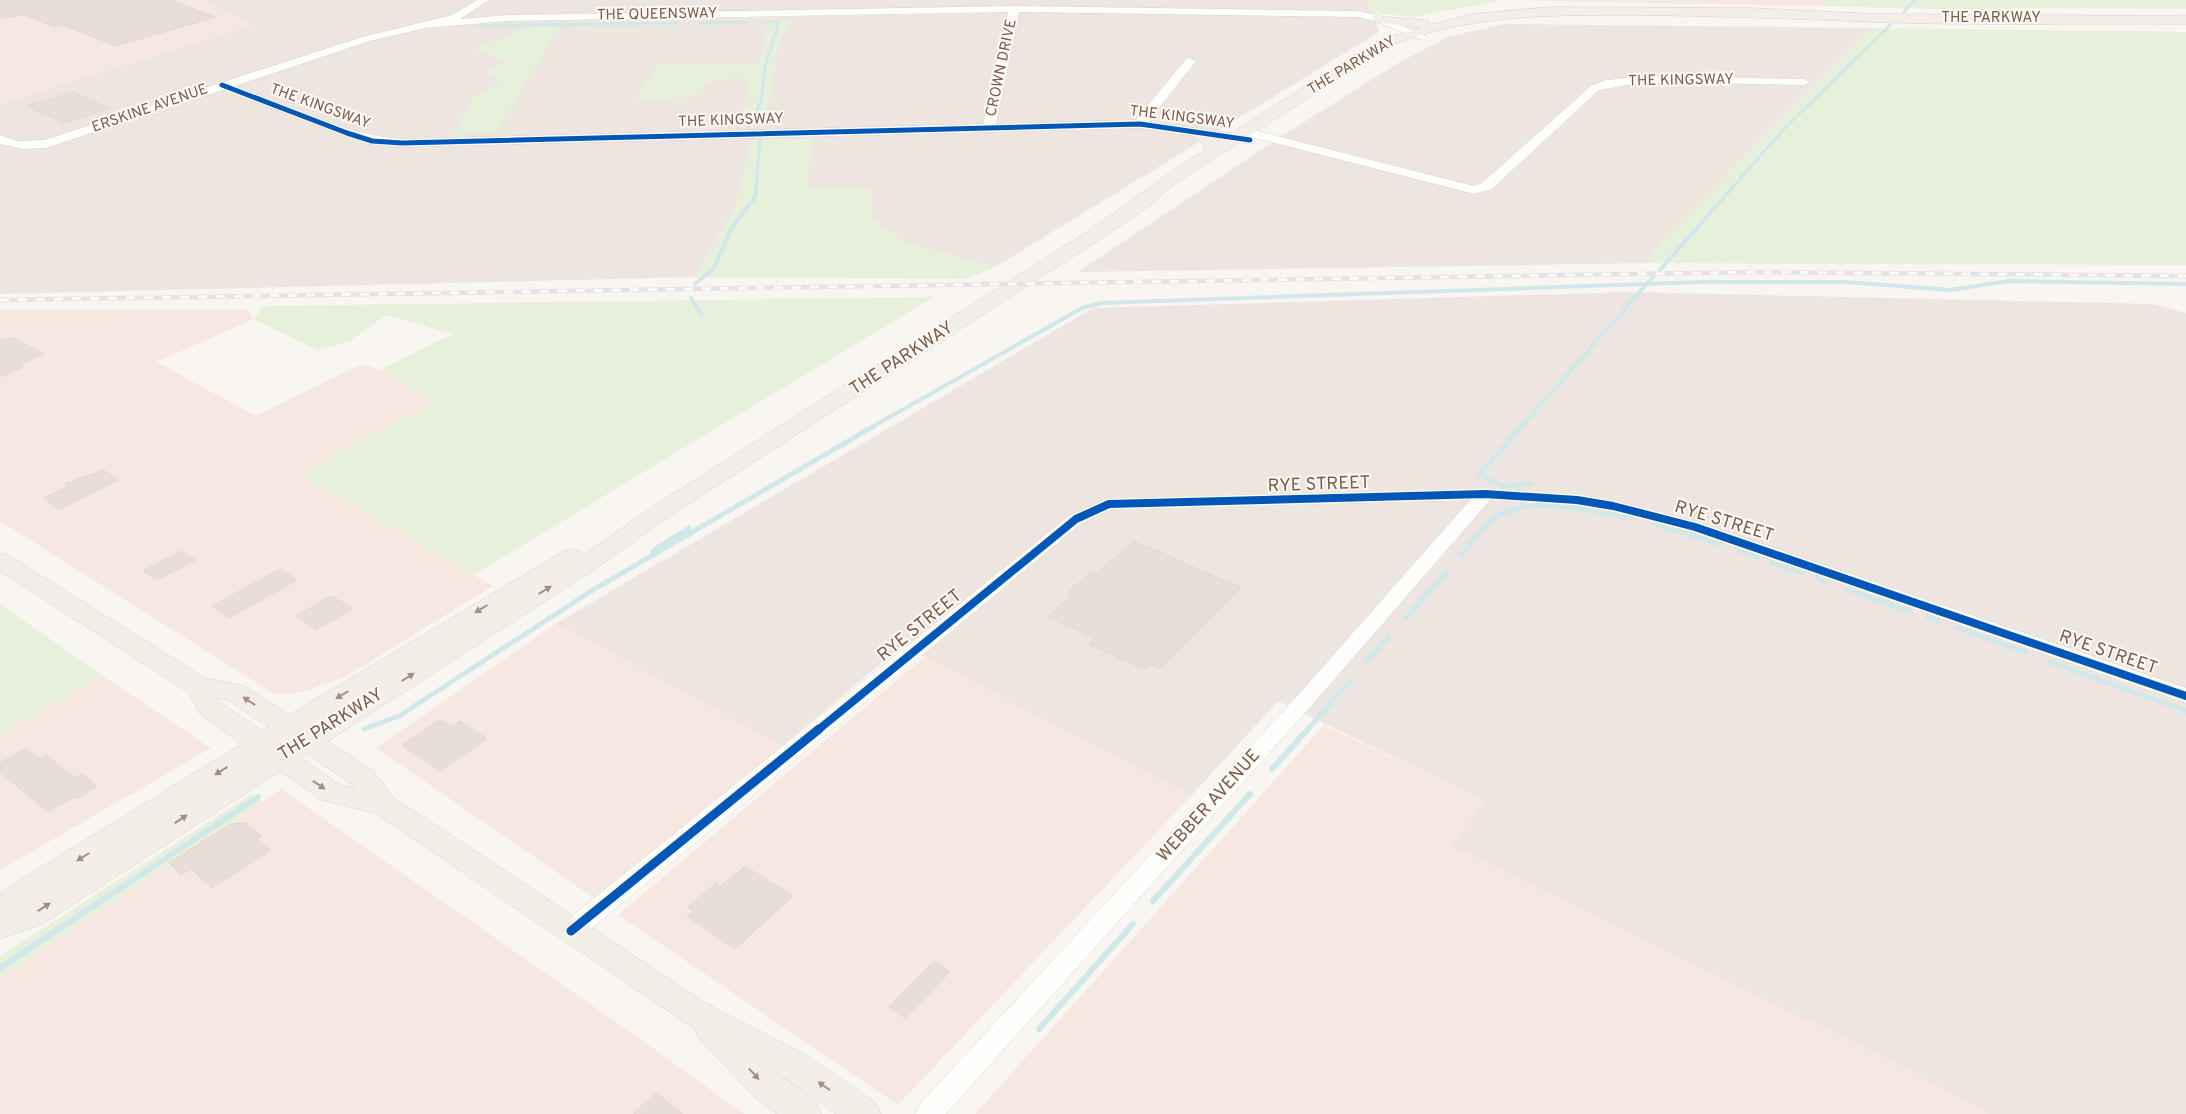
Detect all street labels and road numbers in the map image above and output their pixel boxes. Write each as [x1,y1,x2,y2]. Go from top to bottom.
street label: THE QUEENSWAY [597,4,718,26]
street label: THE PARKWAY [1941,9,2041,28]
street label: CROWN DRIVE [982,17,1022,119]
street label: THE PARKWAY [1304,32,1400,100]
street label: THE KINGSWAY [1628,71,1734,91]
street label: ERSKINE AVENUE [90,80,210,138]
street label: THE KINGSWAY [267,80,373,134]
street label: THE KINGSWAY [1128,102,1236,134]
street label: THE KINGSWAY [678,110,784,132]
street label: THE PARKWAY [846,317,958,401]
street label: RYE STREET [1267,472,1371,498]
street label: RYE STREET [1672,496,1776,548]
street label: RYE STREET [873,585,967,667]
street label: RYE STREET [2056,625,2160,681]
street label: THE PARKWAY [274,684,388,766]
street label: WEBBER AVENUE [1152,745,1266,867]

